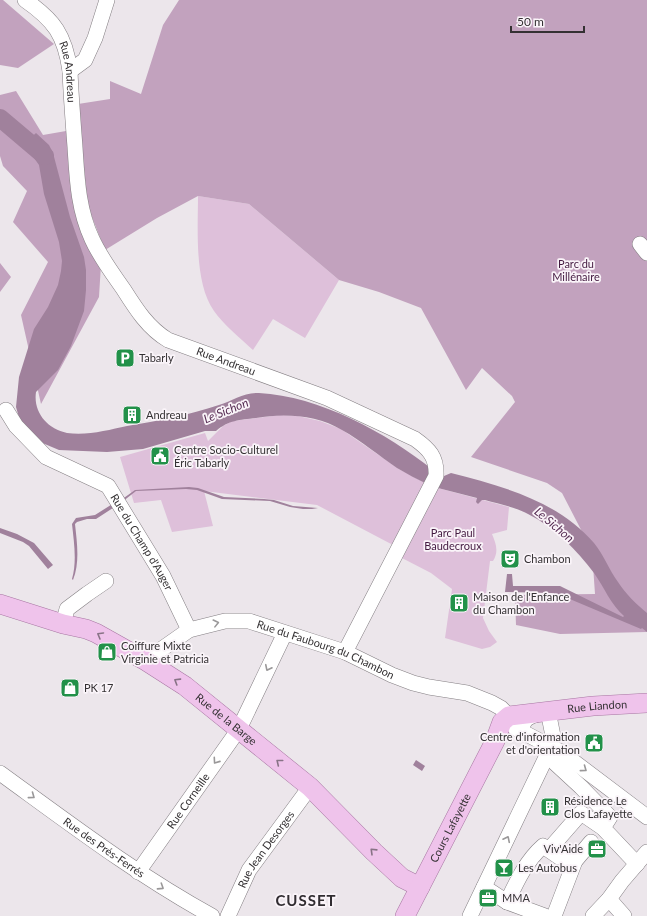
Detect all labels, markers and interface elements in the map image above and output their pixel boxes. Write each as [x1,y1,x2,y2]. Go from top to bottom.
scale bar [511,8,584,34]
text: 50 m [517,14,544,29]
street label: Rue Andreau [57,39,79,103]
park label: Parc du Millénaire [552,257,600,283]
street label: Rue Andreau [195,344,258,377]
parking icon: Tabarly [114,347,136,369]
place label: Tabarly [139,351,174,364]
water label: Le Sichon [201,395,250,426]
building icon: Andreau [121,404,143,426]
place label: Andreau [146,408,187,421]
place label: Centre Socio-Culturel Éric Tabarly [174,443,278,469]
public building icon: Centre Socio-Culturel Éric Tabarly [149,445,171,467]
street label: Rue du Champ d'Auger [108,491,176,592]
water label: Le Sichon [531,504,577,545]
park label: Parc Paul Baudecroux [424,526,482,552]
theatre icon: Chambon [499,548,521,570]
place label: Chambon [524,552,571,565]
place label: Maison de l'Enfance du Chambon [473,590,570,616]
building icon: Maison de l'Enfance du Chambon [448,592,470,614]
street label: Rue du Faubourg du Chambon [255,617,397,681]
one-way arrow [212,619,219,628]
one-way arrow [97,633,104,640]
place label: Coiffure Mixte Virginie et Patricia [121,639,209,665]
shop icon: Coiffure Mixte Virginie et Patricia [96,641,118,663]
one-way arrow [265,664,273,671]
shop icon: PK 17 [59,677,81,699]
one-way arrow [174,678,181,686]
place label: PK 17 [84,681,113,694]
street label: Rue de la Barge [193,690,260,748]
street label: Rue Liandon [567,697,627,715]
place label: Centre d'information et d'orientation [480,730,580,756]
public building icon: Centre d'information et d'orientation [583,732,605,754]
one-way arrow [214,757,221,764]
one-way arrow [277,759,284,766]
one-way arrow [579,764,586,771]
street label: Rue Corneille [164,770,212,831]
one-way arrow [27,791,34,798]
street label: Cours Lafayette [427,791,473,865]
place label: Résidence Le Clos Lafayette [564,794,633,820]
building icon: Résidence Le Clos Lafayette [539,796,561,818]
street label: Rue Jean Desorges [235,808,297,890]
street label: Rue des Prés-Ferrés [61,814,148,880]
one-way arrow [502,836,510,843]
office icon: Viv'Aide [586,838,608,860]
place label: Viv'Aide [544,842,583,855]
one-way arrow [370,848,378,856]
bar icon: Les Autobus [493,857,515,879]
place label: Les Autobus [518,861,577,874]
one-way arrow [157,882,164,889]
office icon: MMA [477,887,499,909]
district label: CUSSET [275,891,337,909]
place label: MMA [502,891,530,904]

